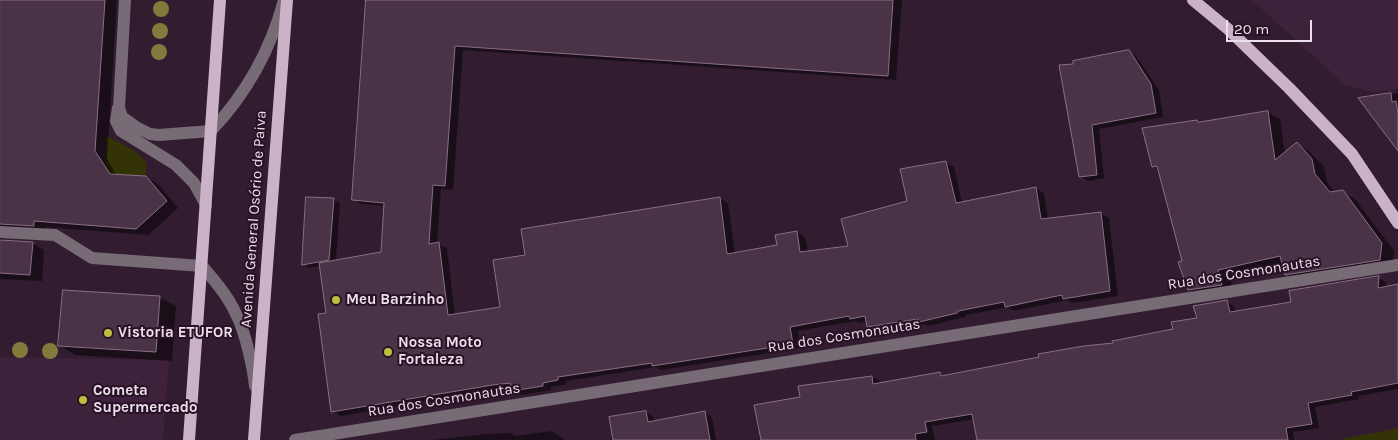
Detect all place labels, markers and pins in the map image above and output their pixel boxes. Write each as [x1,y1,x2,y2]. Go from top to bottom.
place label: Meu Barzinho [346,291,444,309]
marker: Meu Barzinho [330,294,342,306]
place label: Vistoria ETUFOR [118,324,233,342]
marker: Vistoria ETUFOR [102,327,114,339]
place label: Nossa Moto Fortaleza [398,334,482,369]
marker: Nossa Moto Fortaleza [382,346,394,358]
place label: Cometa Supermercado [93,382,197,417]
marker: Cometa Supermercado [77,394,89,406]

